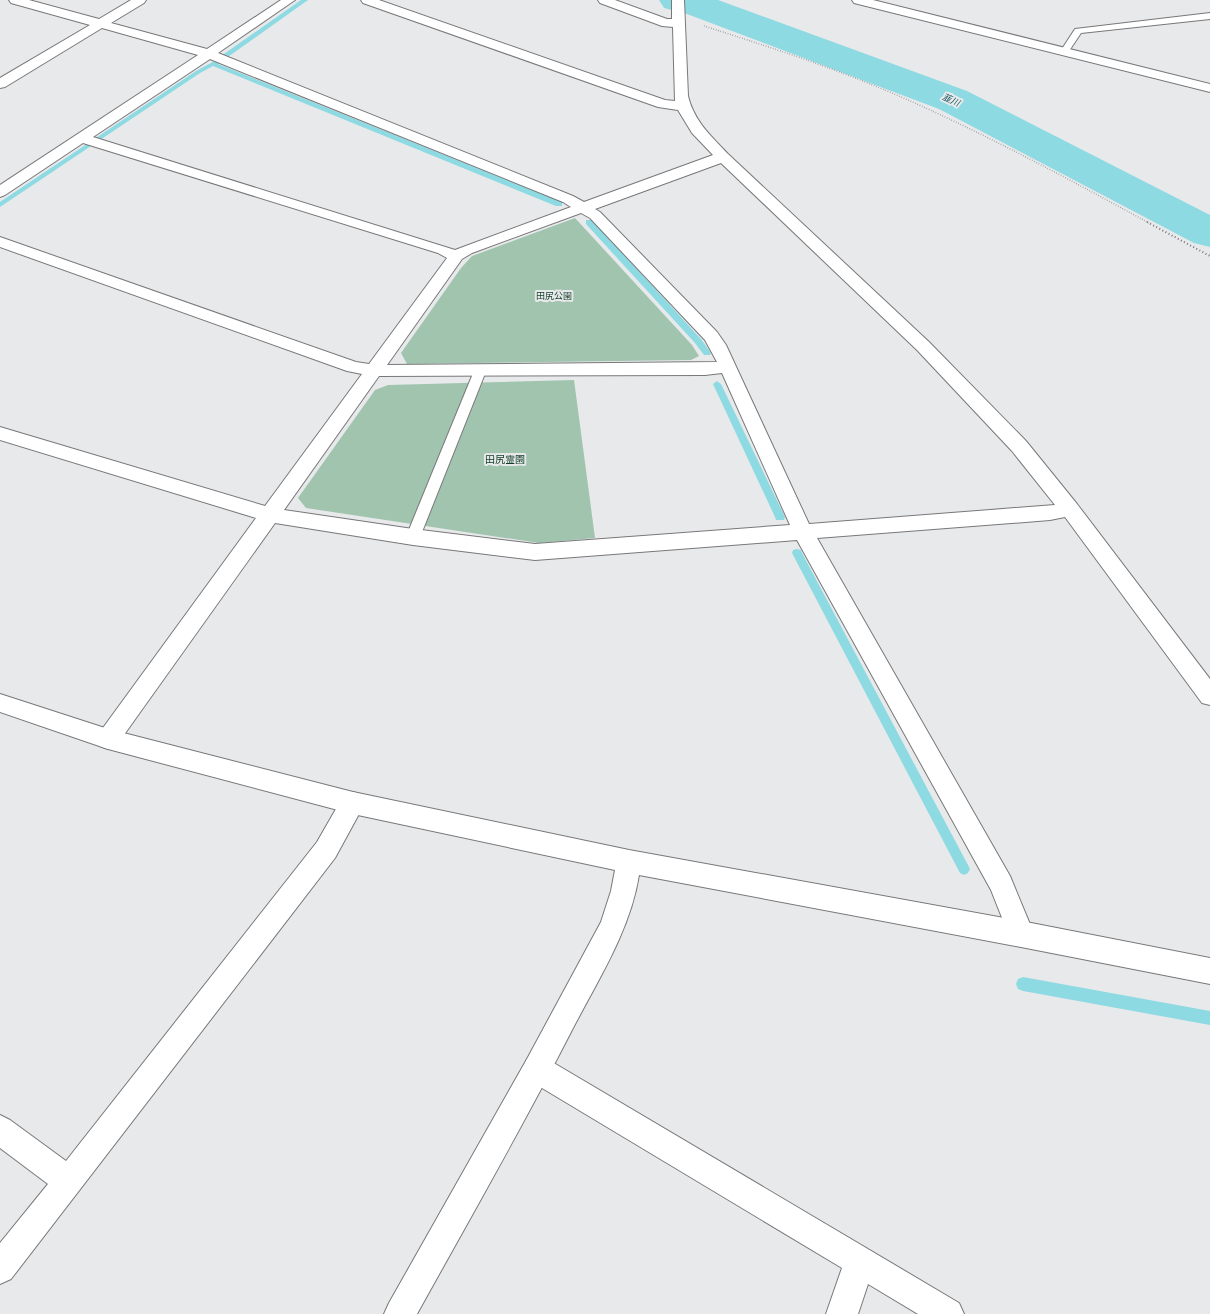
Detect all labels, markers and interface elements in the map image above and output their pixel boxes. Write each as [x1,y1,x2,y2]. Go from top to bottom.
water label: 韮川 [941,92,962,109]
park label: 田尻公園 [536,291,572,301]
park label: 田尻霊園 [485,454,525,465]

